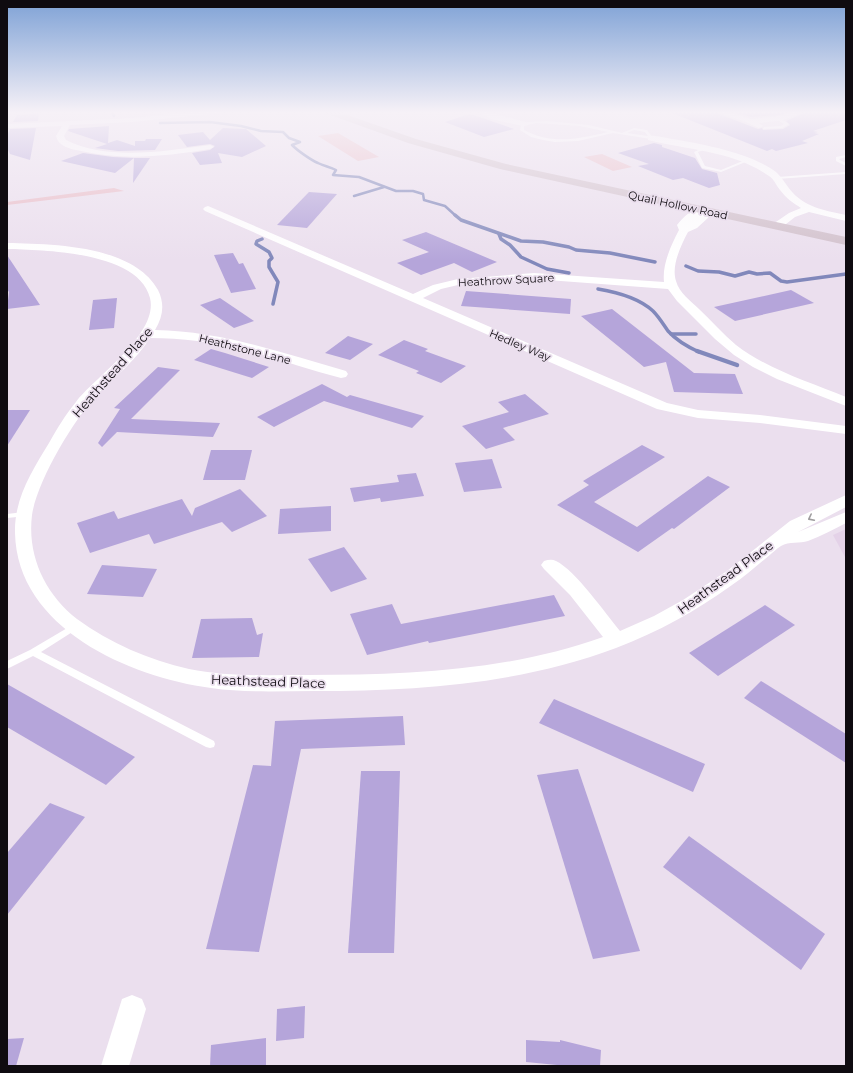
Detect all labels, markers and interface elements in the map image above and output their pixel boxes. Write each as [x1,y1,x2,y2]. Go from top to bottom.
street label: Quail Hollow Road [627,188,729,222]
street label: Heathrow Square [458,270,555,290]
street label: Heathstead Place [68,323,156,420]
street label: Hedley Way [487,326,553,364]
street label: Heathstone Lane [198,331,293,367]
one-way arrow [808,513,815,521]
street label: Heathstead Place [674,537,776,617]
street label: Heathstead Place [211,671,326,691]

